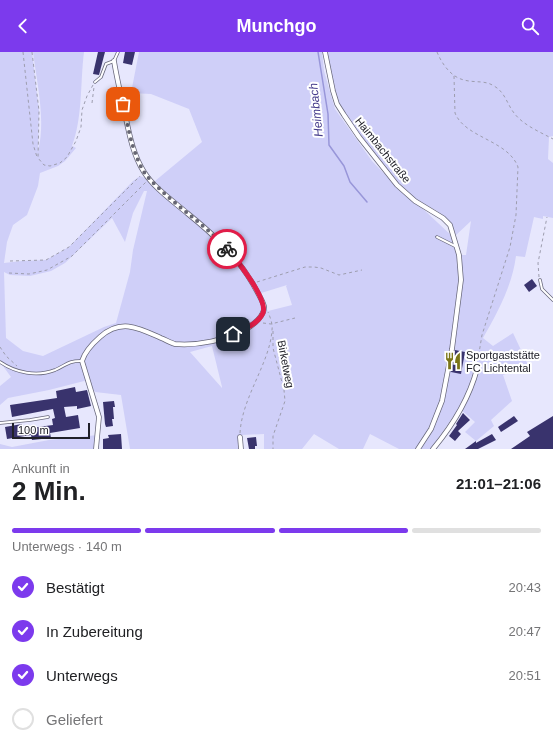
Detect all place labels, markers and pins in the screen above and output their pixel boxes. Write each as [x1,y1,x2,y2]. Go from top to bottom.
pin [106,87,140,121]
pin [216,317,250,351]
place label: Sportgaststätte FC Lichtental [466,349,540,374]
restaurant icon: Sportgaststätte FC Lichtental [443,351,463,371]

